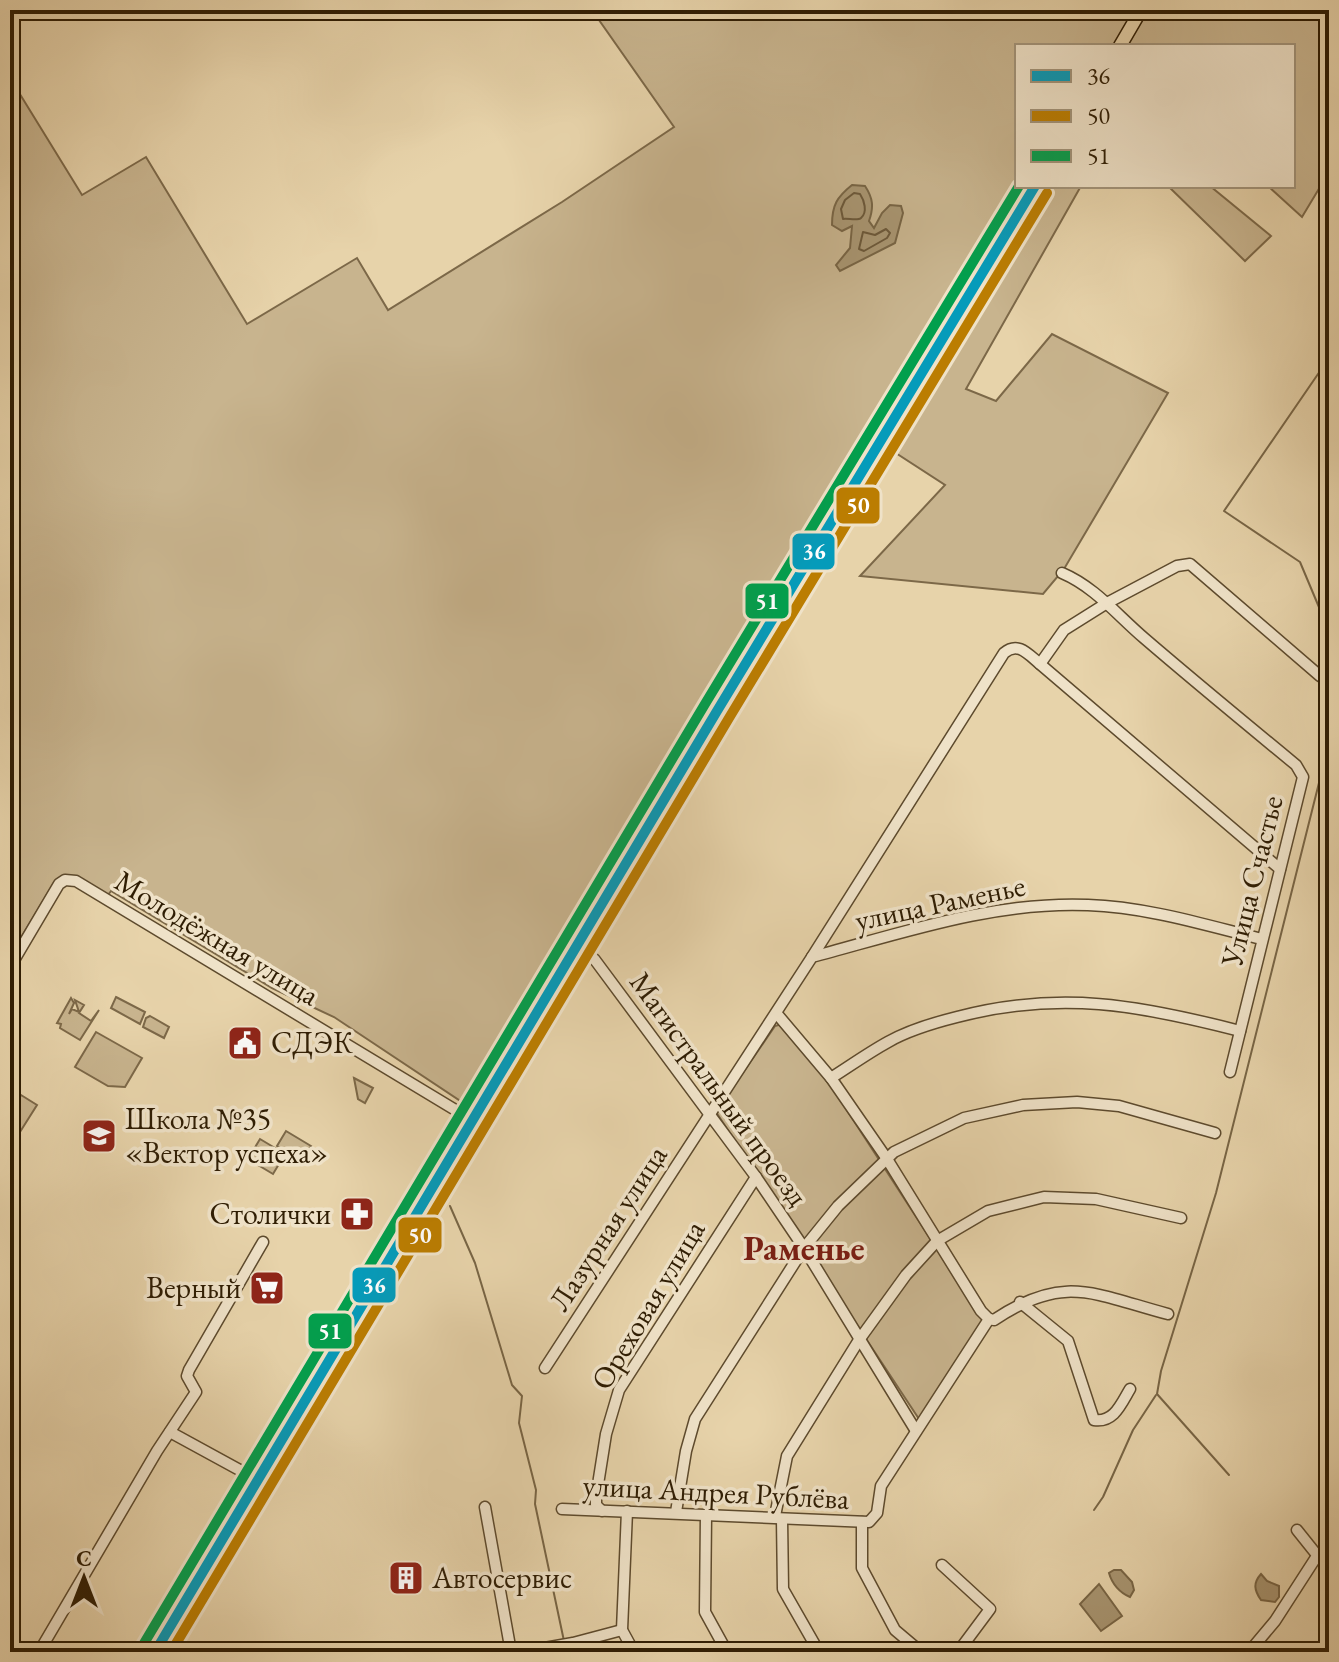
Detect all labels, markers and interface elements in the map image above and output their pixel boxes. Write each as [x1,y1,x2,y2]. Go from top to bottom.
legend [1015,44,1295,188]
text: 36 [1087,60,1110,91]
text: 50 [1087,100,1110,131]
text: 51 [1087,140,1110,171]
line badge: 50 [835,486,881,525]
text: 50 [846,491,870,520]
line badge: 36 [791,532,836,571]
text: 36 [802,537,826,566]
line badge: 51 [744,582,790,620]
text: 51 [755,587,779,616]
street label: Улица Счастье [1211,791,1292,971]
street label: Молодёжная улица [108,861,327,1014]
street label: улица Раменье [851,865,1029,940]
street label: Магистральный проезд [621,964,818,1214]
place label: СДЭК [271,1023,353,1062]
public building icon: СДЭК [226,1024,264,1062]
place label: Школа №35 «Вектор успеха» [125,1099,328,1172]
school or university icon: Школа №35 «Вектор успеха» [80,1117,118,1155]
street label: Лазурная улица [540,1138,676,1318]
place label: Столички [209,1194,331,1233]
pharmacy icon: Столички [338,1195,376,1233]
street label: Ореховая улица [582,1213,713,1397]
line badge: 50 [397,1216,443,1254]
text: 50 [408,1221,432,1250]
district label: Раменье [743,1226,865,1270]
line badge: 36 [351,1266,397,1304]
place label: Верный [146,1268,241,1307]
supermarket icon: Верный [248,1269,286,1307]
text: 36 [362,1271,386,1300]
line badge: 51 [307,1312,353,1350]
text: 51 [318,1317,342,1346]
street label: улица Андрея Рублёва [582,1465,850,1518]
north arrow [44,1538,124,1618]
text: С [76,1544,92,1573]
place label: Автосервис [431,1558,572,1597]
building icon: Автосервис [387,1559,425,1597]

